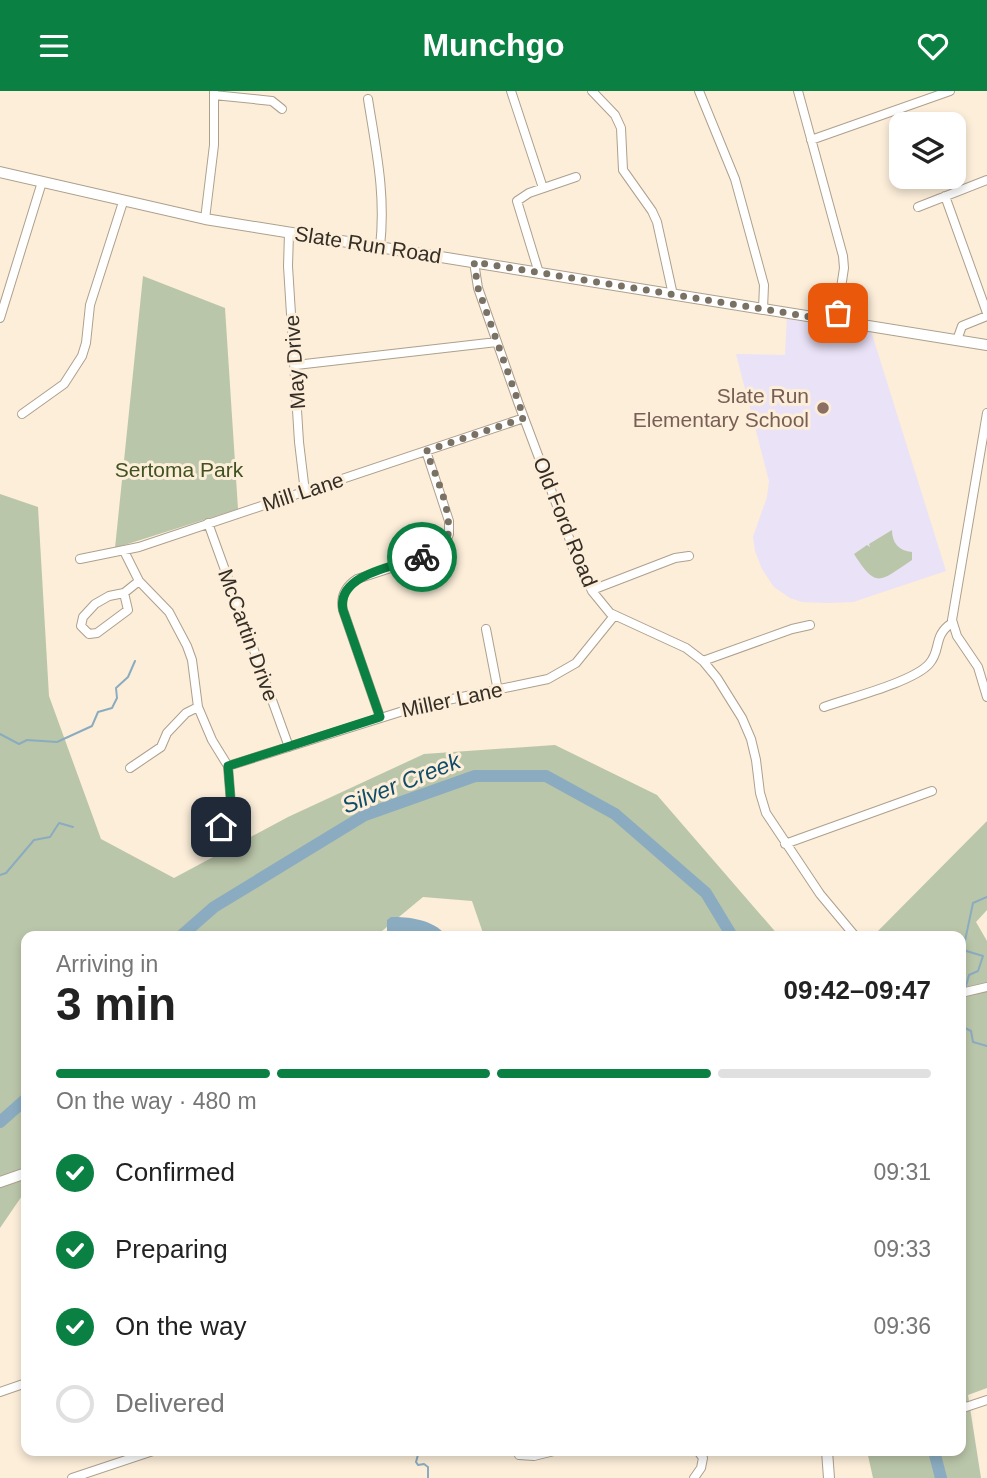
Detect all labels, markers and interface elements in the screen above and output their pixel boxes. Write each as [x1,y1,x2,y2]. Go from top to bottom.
icon: menu [35,27,73,65]
text: Munchgo [422,27,565,63]
icon: heart [914,27,952,65]
map controls [889,112,966,189]
button: layers [889,112,966,189]
street label: Slate Run Road [293,222,443,267]
pin [808,283,868,343]
icon: bag [819,294,857,332]
street label: May Drive [280,314,309,410]
place label: Slate Run Elementary School [633,384,809,431]
marker: Slate Run Elementary School [815,400,831,416]
street label: Old Ford Road [529,454,602,590]
park label: Sertoma Park [115,458,244,481]
street label: Mill Lane [259,468,346,515]
courier [387,522,457,592]
icon: bike [403,538,441,576]
street label: McCartin Drive [214,566,283,704]
street label: Miller Lane [399,678,505,721]
water label: Silver Creek [338,747,465,819]
pin [191,797,251,857]
icon: home [202,808,240,846]
text: Arriving in [56,951,158,977]
text: 09:42–09:47 [784,975,931,1005]
text: 3 min [56,978,176,1030]
text: On the way · 480 m [56,1088,257,1114]
icon: check [56,1154,94,1192]
text: Confirmed [115,1157,235,1187]
text: 09:31 [873,1159,931,1185]
icon: check [56,1231,94,1269]
text: Preparing [115,1234,228,1264]
text: 09:33 [873,1236,931,1262]
icon: check [56,1308,94,1346]
text: On the way [115,1311,247,1341]
text: 09:36 [873,1313,931,1339]
text: Delivered [115,1388,225,1418]

